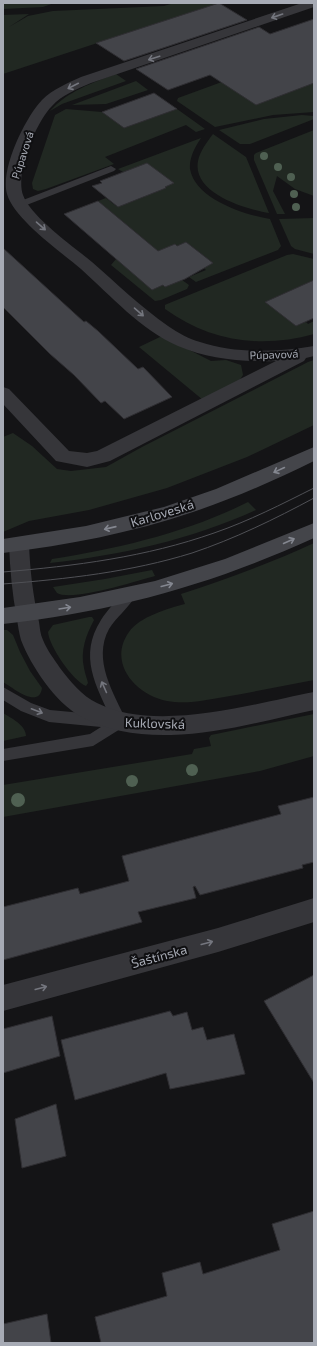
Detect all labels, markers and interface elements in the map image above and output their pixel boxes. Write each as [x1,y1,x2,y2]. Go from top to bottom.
one-way arrow [271,13,284,20]
one-way arrow [148,55,161,62]
one-way arrow [67,83,79,91]
street label: Púpavová [8,130,36,180]
one-way arrow [36,221,46,230]
one-way arrow [134,307,144,316]
street label: Púpavová [249,347,299,361]
one-way arrow [273,467,285,474]
street label: Karloveská [128,496,196,530]
one-way arrow [104,524,117,532]
one-way arrow [283,537,295,544]
one-way arrow [160,581,173,588]
one-way arrow [58,603,71,611]
one-way arrow [100,681,108,693]
one-way arrow [31,708,43,716]
street label: Kuklovská [125,714,185,732]
one-way arrow [200,939,213,946]
street label: Šaštínska [129,941,189,971]
one-way arrow [34,983,47,991]

